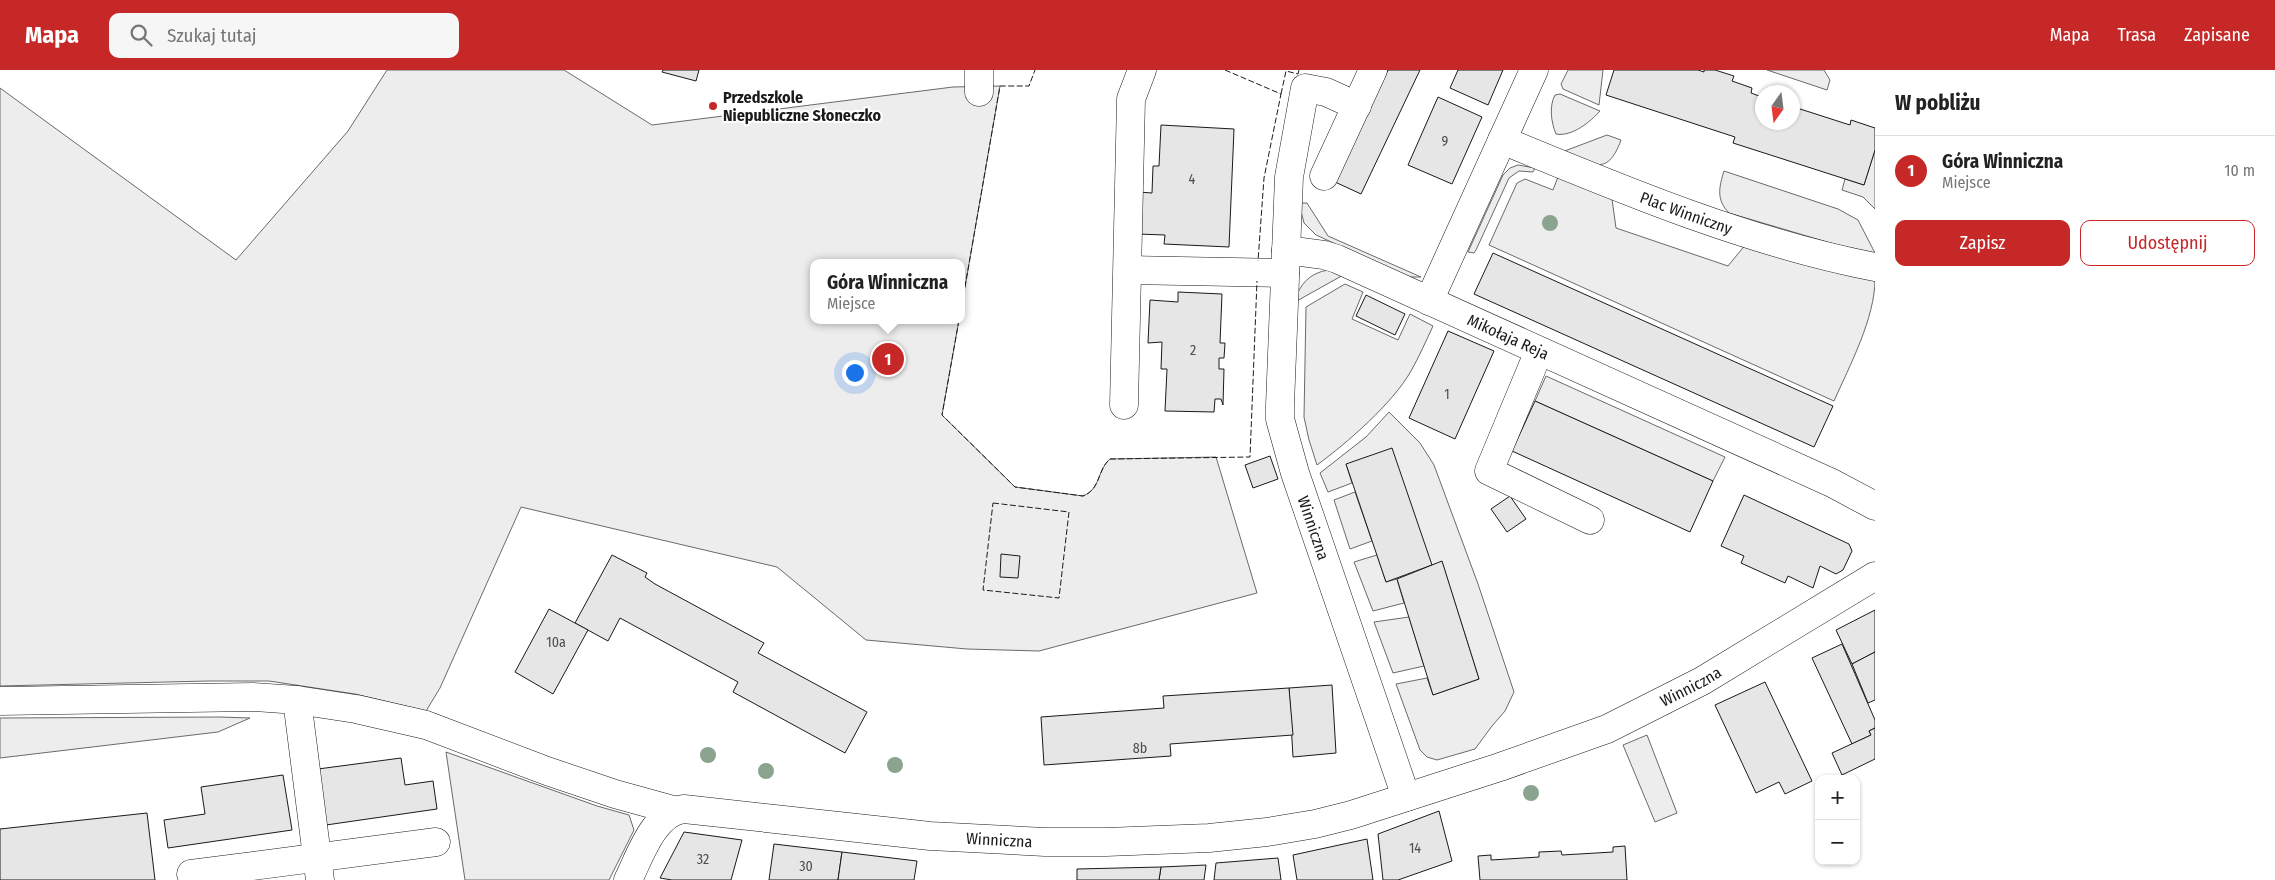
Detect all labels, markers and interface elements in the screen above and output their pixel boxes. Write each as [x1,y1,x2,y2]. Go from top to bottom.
search box [109,13,459,58]
text: Mapa [25,21,79,49]
icon: search [127,21,155,49]
text: Szukaj tutaj [167,24,257,47]
text: Mapa [2050,24,2089,46]
text: Trasa [2117,24,2156,46]
text: Zapisane [2184,24,2250,46]
north arrow [1755,85,1800,130]
place label: Przedszkole Niepubliczne Słoneczko [723,88,882,125]
text: W pobliżu [1895,90,1980,116]
marker: Przedszkole Niepubliczne Słoneczko [707,100,719,112]
house number: 9 [1442,133,1449,150]
text: Góra Winniczna [1942,150,2063,173]
text: 1 [1908,161,1914,180]
text: 10 m [2224,161,2255,180]
house number: 4 [1189,171,1196,188]
text: Miejsce [1942,173,1991,192]
street label: Plac Winniczny [1637,187,1735,238]
button: Zapisz [1895,220,2070,266]
button: Udostępnij [2080,220,2255,266]
popup [810,259,965,324]
text: Góra Winniczna [827,271,948,294]
text: Miejsce [827,294,876,313]
street label: Mikołaja Reja [1465,310,1552,363]
pin: 1 [872,340,904,378]
house number: 2 [1190,342,1196,359]
your location [842,360,868,386]
house number: 1 [1444,386,1450,403]
street label: Winniczna [1294,493,1334,562]
house number: 10a [546,634,566,651]
street label: Winniczna [1657,662,1725,710]
house number: 8b [1133,740,1147,757]
map controls [1815,775,1860,865]
button: + [1815,775,1860,820]
button: − [1815,820,1860,865]
street label: Winniczna [965,828,1033,851]
house number: 14 [1409,840,1421,857]
house number: 32 [697,851,709,868]
house number: 30 [799,858,813,875]

